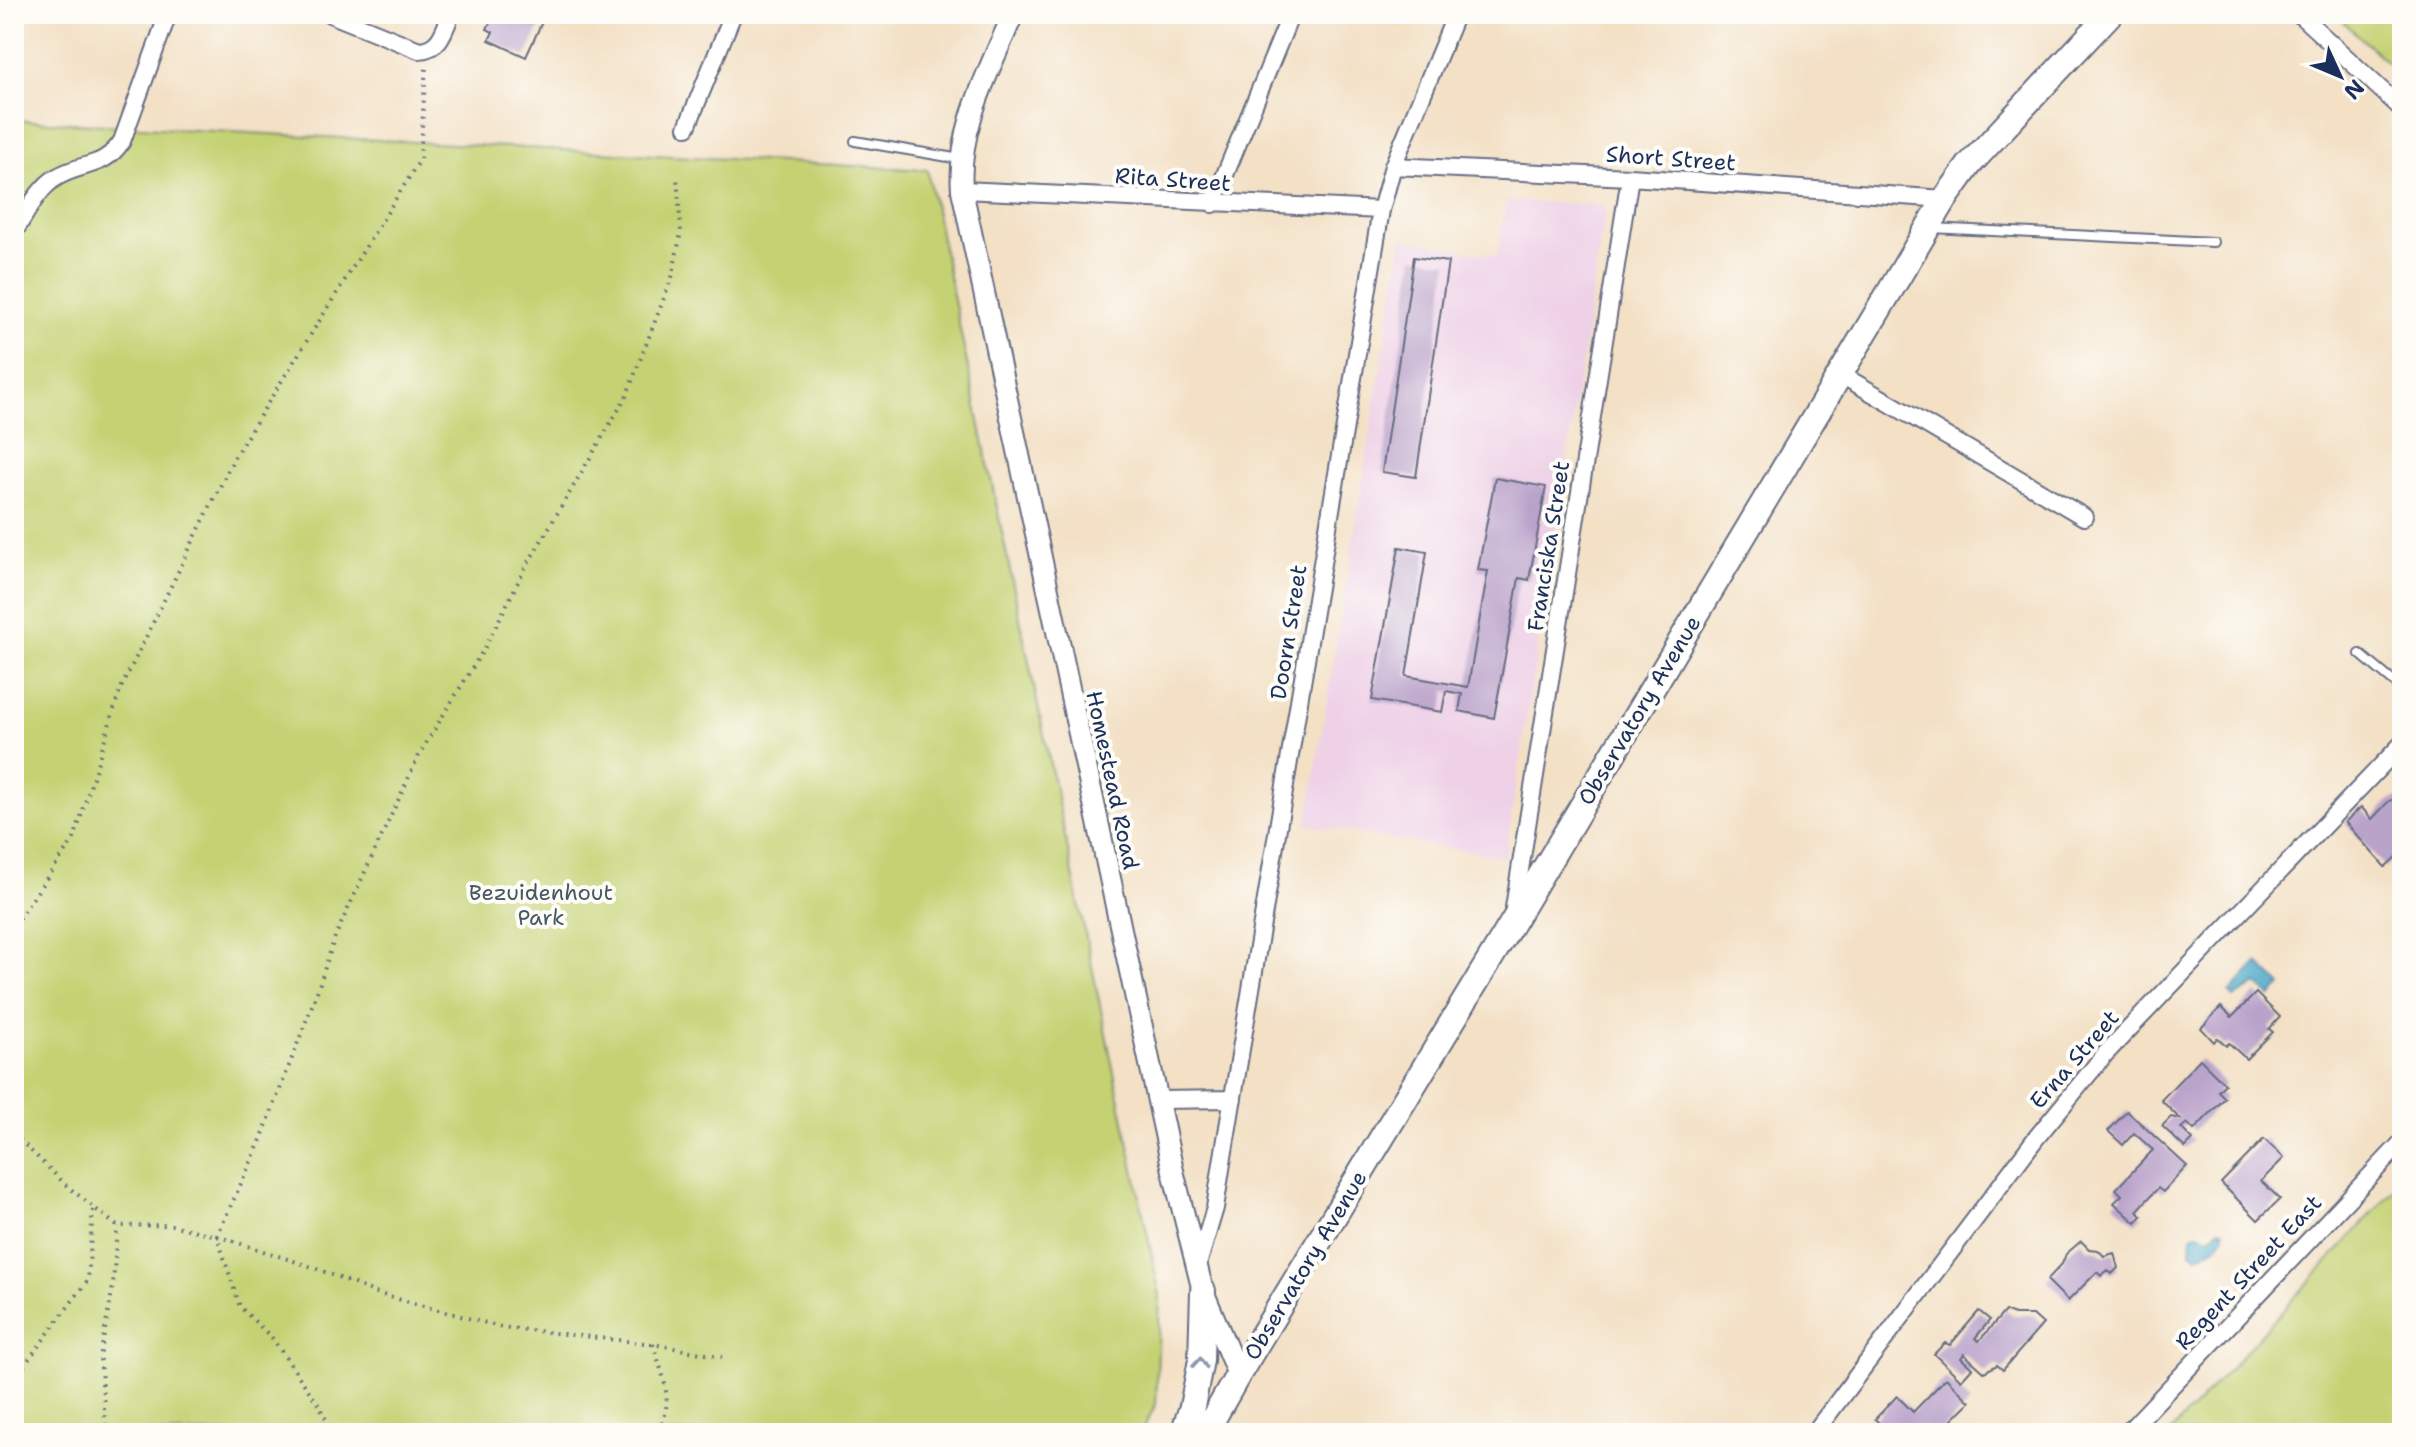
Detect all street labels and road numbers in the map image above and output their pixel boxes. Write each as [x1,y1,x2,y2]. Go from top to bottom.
street label: Short Street [1605,139,1737,178]
street label: Rita Street [1114,161,1232,198]
street label: Franciska Street [1521,459,1576,633]
street label: Doorn Street [1264,563,1313,702]
street label: Observatory Avenue [1571,610,1707,810]
street label: Homestead Road [1079,688,1146,872]
street label: Erna Street [2023,1004,2125,1115]
street label: Observatory Avenue [1237,1165,1373,1365]
street label: Regent Street East [2169,1189,2328,1356]

